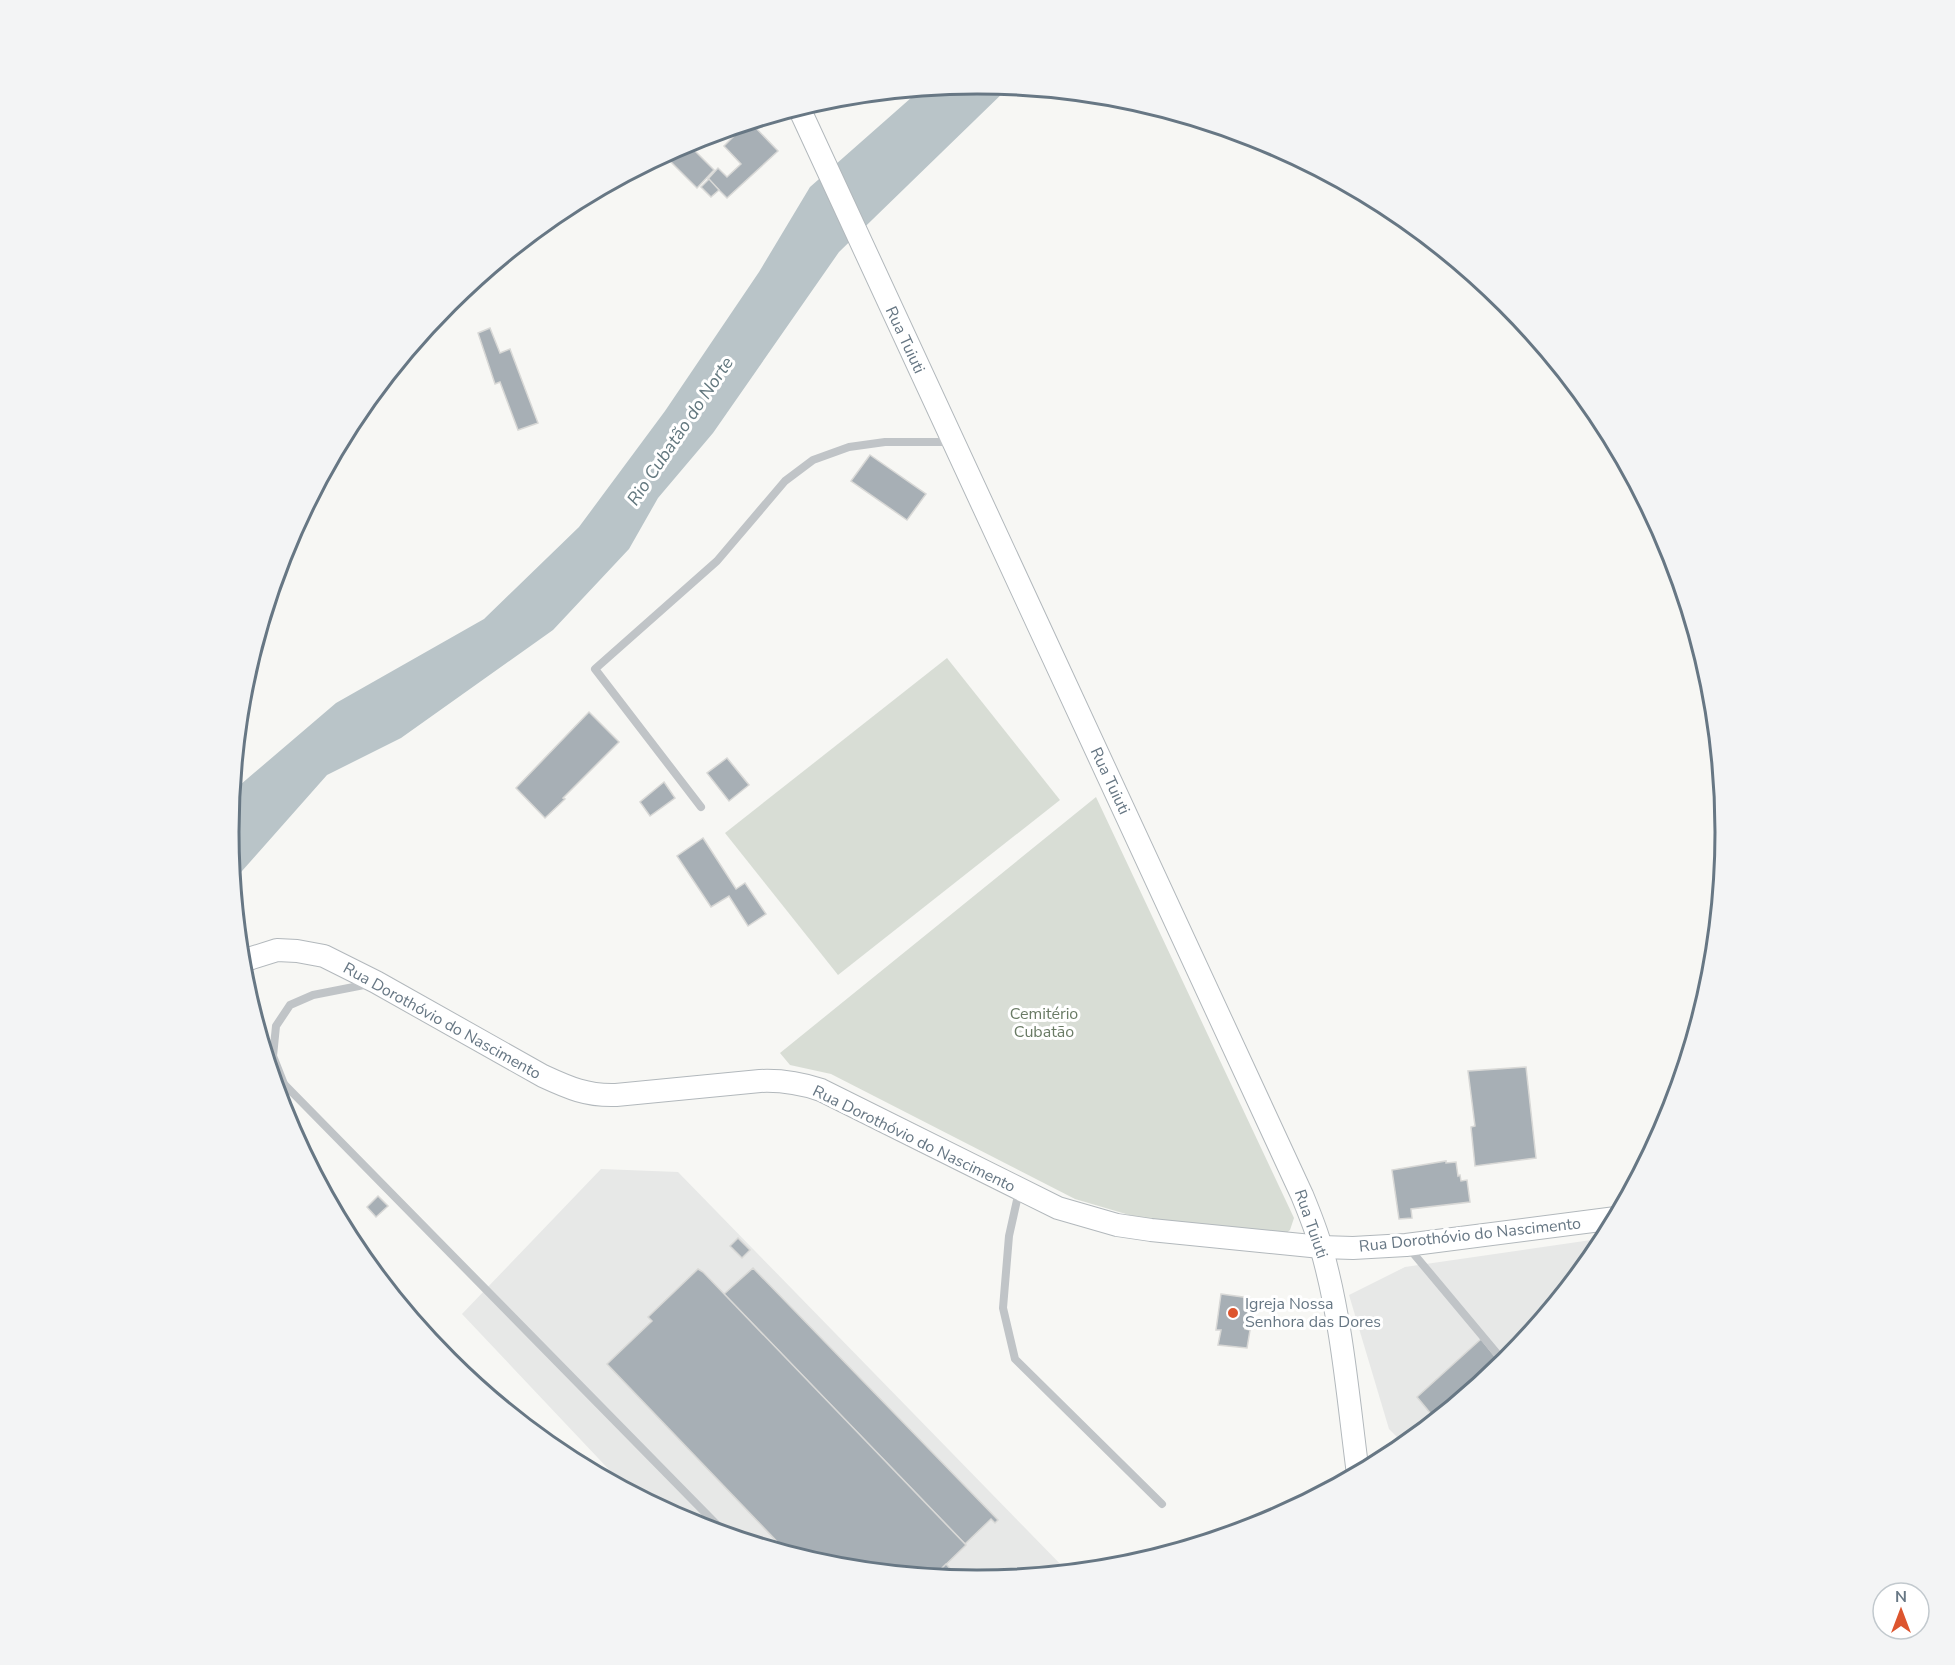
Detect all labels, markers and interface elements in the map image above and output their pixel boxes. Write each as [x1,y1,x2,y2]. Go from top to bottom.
street label: Rua Tuiuti [880,303,930,377]
water label: Rio Cubatão do Norte [621,352,739,510]
street label: Rua Tuiuti [1085,744,1135,818]
street label: Rua Dorothóvio do Nascimento [339,957,545,1085]
park label: Cemitério Cubatão [1010,1003,1078,1043]
street label: Rua Dorothóvio do Nascimento [809,1080,1019,1198]
street label: Rua Tuiuti [1289,1187,1333,1261]
street label: Rua Dorothóvio do Nascimento [1358,1212,1582,1258]
place label: Igreja Nossa Senhora das Dores [1245,1293,1381,1333]
marker: Igreja Nossa Senhora das Dores [1226,1306,1240,1320]
north arrow [1871,1581,1931,1641]
text: N [1895,1586,1907,1608]

